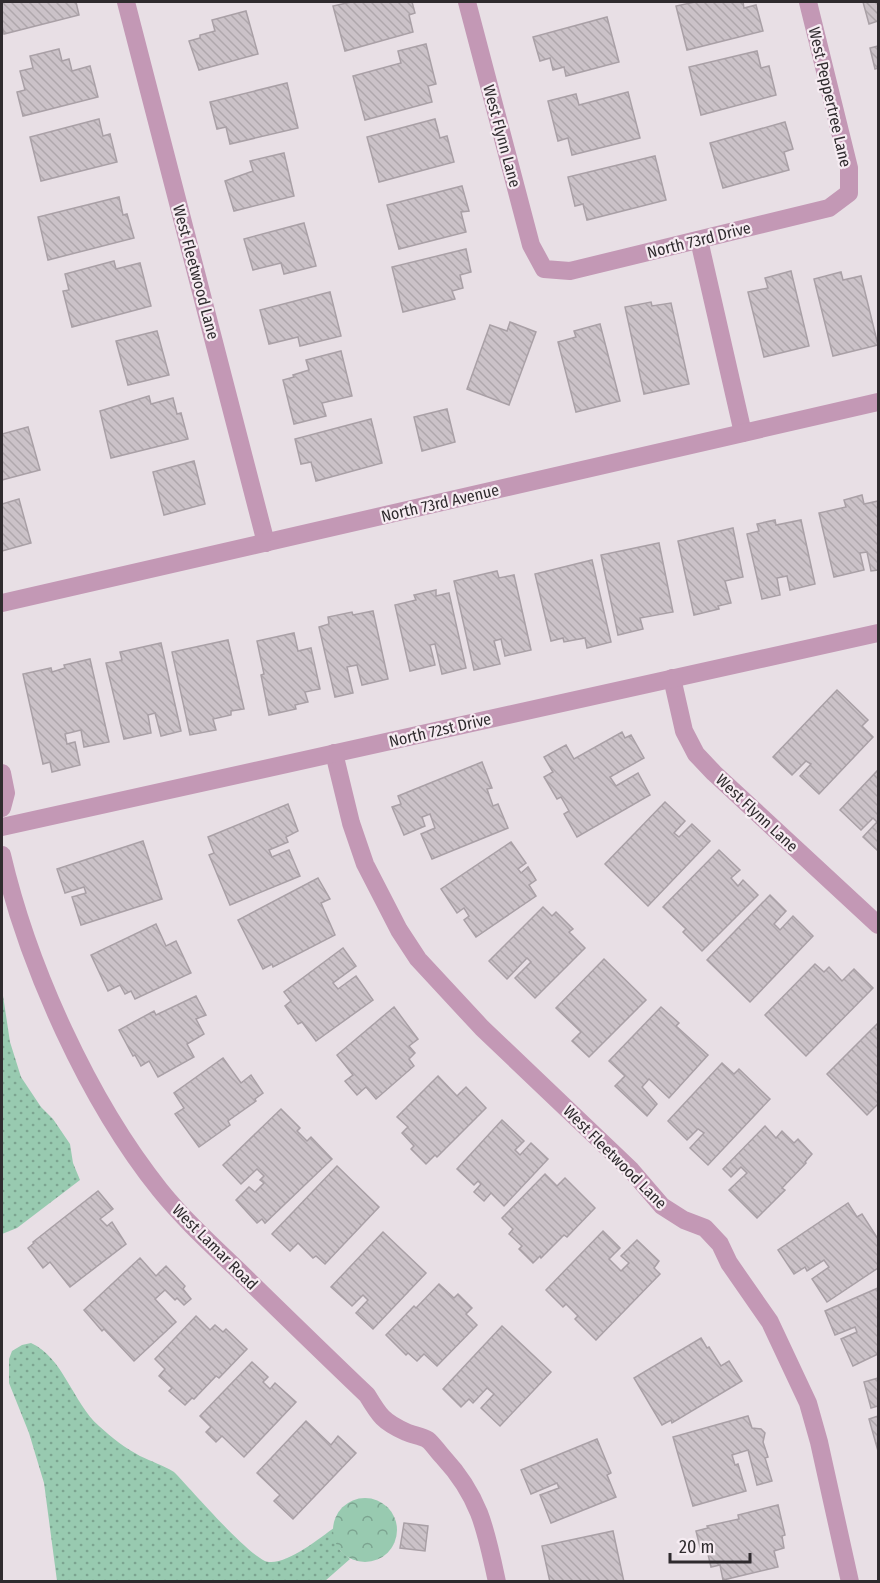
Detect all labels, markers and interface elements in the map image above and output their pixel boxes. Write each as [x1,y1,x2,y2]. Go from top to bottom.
street label: West Peppertree Lane [805,25,855,169]
street label: West Flynn Lane [479,83,525,189]
street label: West Fleetwood Lane [169,203,223,341]
street label: North 73rd Drive [645,218,753,262]
street label: North 73rd Avenue [379,480,501,526]
street label: North 72st Drive [387,709,493,751]
street label: West Flynn Lane [712,770,802,856]
street label: West Fleetwood Lane [559,1101,671,1213]
street label: West Lamar Road [168,1200,262,1294]
scale bar [670,1526,750,1564]
text: 20 m [679,1536,714,1558]

